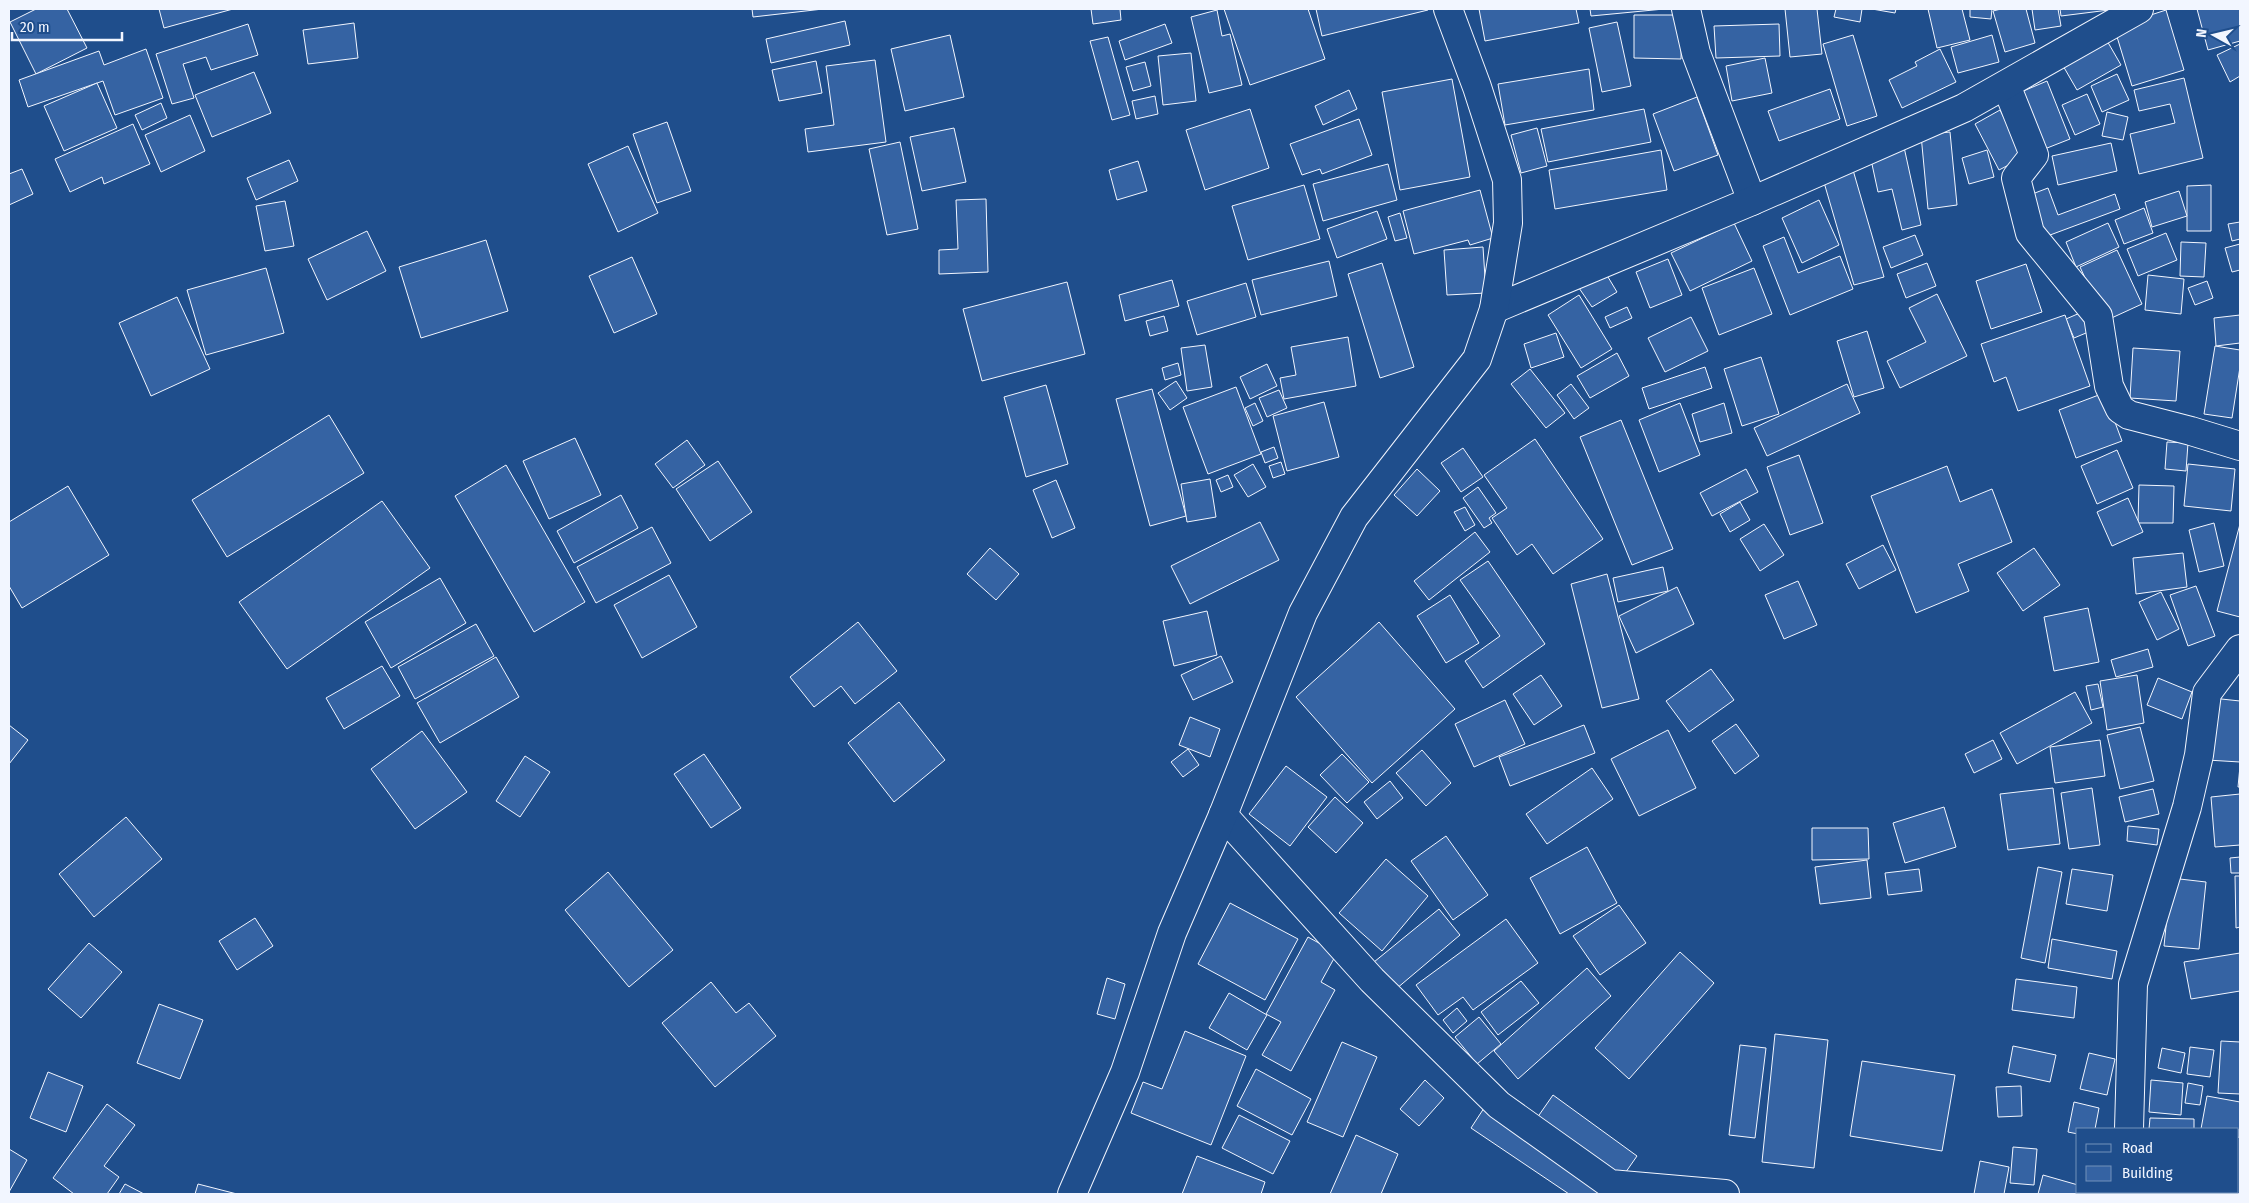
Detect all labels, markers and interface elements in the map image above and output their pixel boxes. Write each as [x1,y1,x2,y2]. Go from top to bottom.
scale bar [12,10,122,42]
north arrow [2189,10,2239,60]
text: 20 m [20,18,50,36]
text: N [2193,28,2211,39]
legend [2076,1128,2239,1193]
text: Road [2122,1139,2153,1157]
text: Building [2122,1164,2173,1182]

